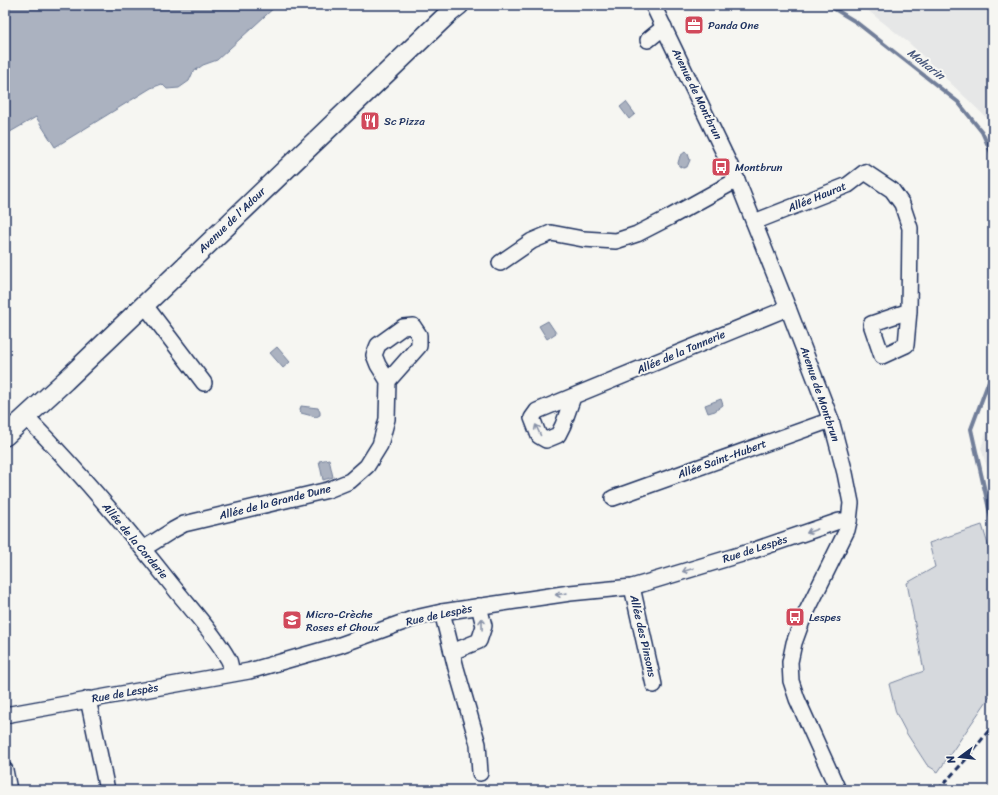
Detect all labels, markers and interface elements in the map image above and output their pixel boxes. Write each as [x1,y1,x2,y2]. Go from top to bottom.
office icon: Panda One [683,14,705,36]
place label: Panda One [708,16,759,35]
water label: Maharin [902,42,951,87]
street label: Avenue de Montbrun [666,44,727,143]
restaurant icon: Sc Pizza [359,110,381,132]
place label: Sc Pizza [384,112,425,131]
bus stop icon: Montbrun [710,156,732,178]
place label: Montbrun [735,158,783,177]
street label: Allée Haurat [784,177,849,218]
street label: Avenue de l'Adour [193,182,271,258]
street label: Allée de la Tannerie [633,325,729,380]
street label: Avenue de Montbrun [794,343,845,444]
one-way arrow [533,425,541,437]
street label: Allée Saint-Hubert [674,434,769,484]
street label: Allée de la Grande Dune [216,479,333,525]
street label: Allée de la Corderie [97,498,173,584]
one-way arrow [806,527,818,535]
street label: Rue de Lespès [720,529,791,568]
one-way arrow [682,567,695,574]
one-way arrow [555,590,568,598]
street label: Allée des Pinsons [624,592,662,680]
street label: Rue de Lespès [404,599,475,631]
place label: Micro-Crèche Roses et Choux [306,605,380,637]
bus stop icon: Lespes [784,606,806,628]
place label: Lespes [809,608,841,627]
school or university icon: Micro-Crèche Roses et Choux [281,609,303,631]
one-way arrow [478,618,486,631]
street label: Rue de Lespès [90,678,161,708]
north arrow [940,737,980,777]
text: N [941,753,961,767]

